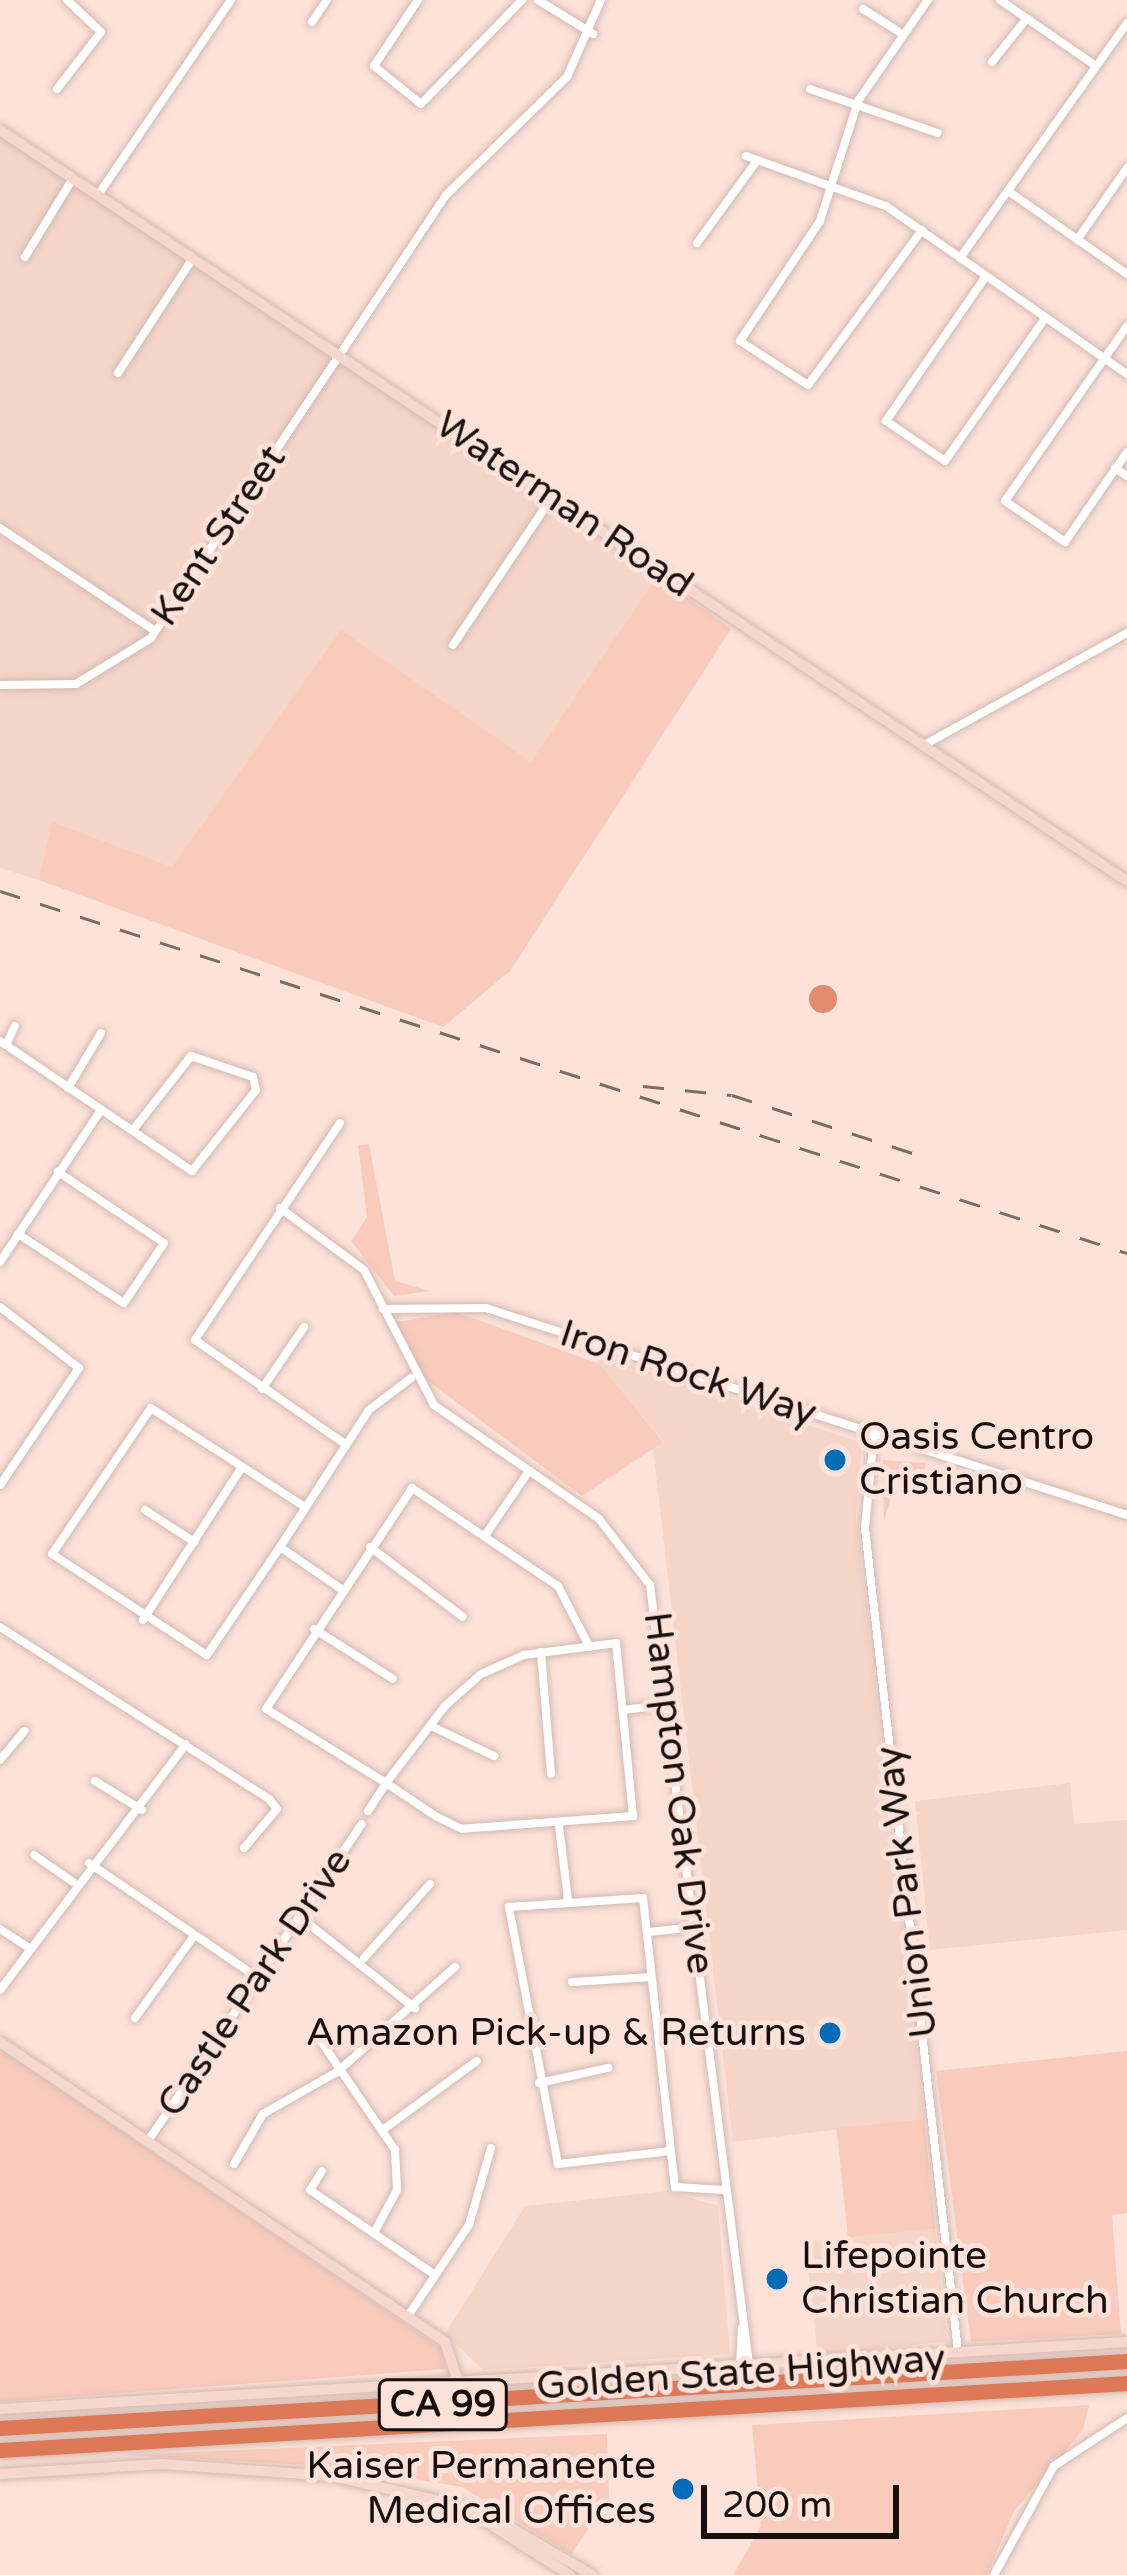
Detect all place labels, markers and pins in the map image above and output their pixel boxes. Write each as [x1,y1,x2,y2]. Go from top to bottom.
place label: Oasis Centro Cristiano [859,1415,1094,1506]
marker: Oasis Centro Cristiano [822,1447,848,1473]
place label: Amazon Pick-up & Returns [306,2010,806,2056]
marker: Amazon Pick-up & Returns [817,2020,843,2046]
place label: Lifepointe Christian Church [801,2234,1109,2325]
marker: Lifepointe Christian Church [764,2266,790,2292]
place label: Kaiser Permanente Medical Offices [306,2444,656,2535]
marker: Kaiser Permanente Medical Offices [667,2473,699,2505]

